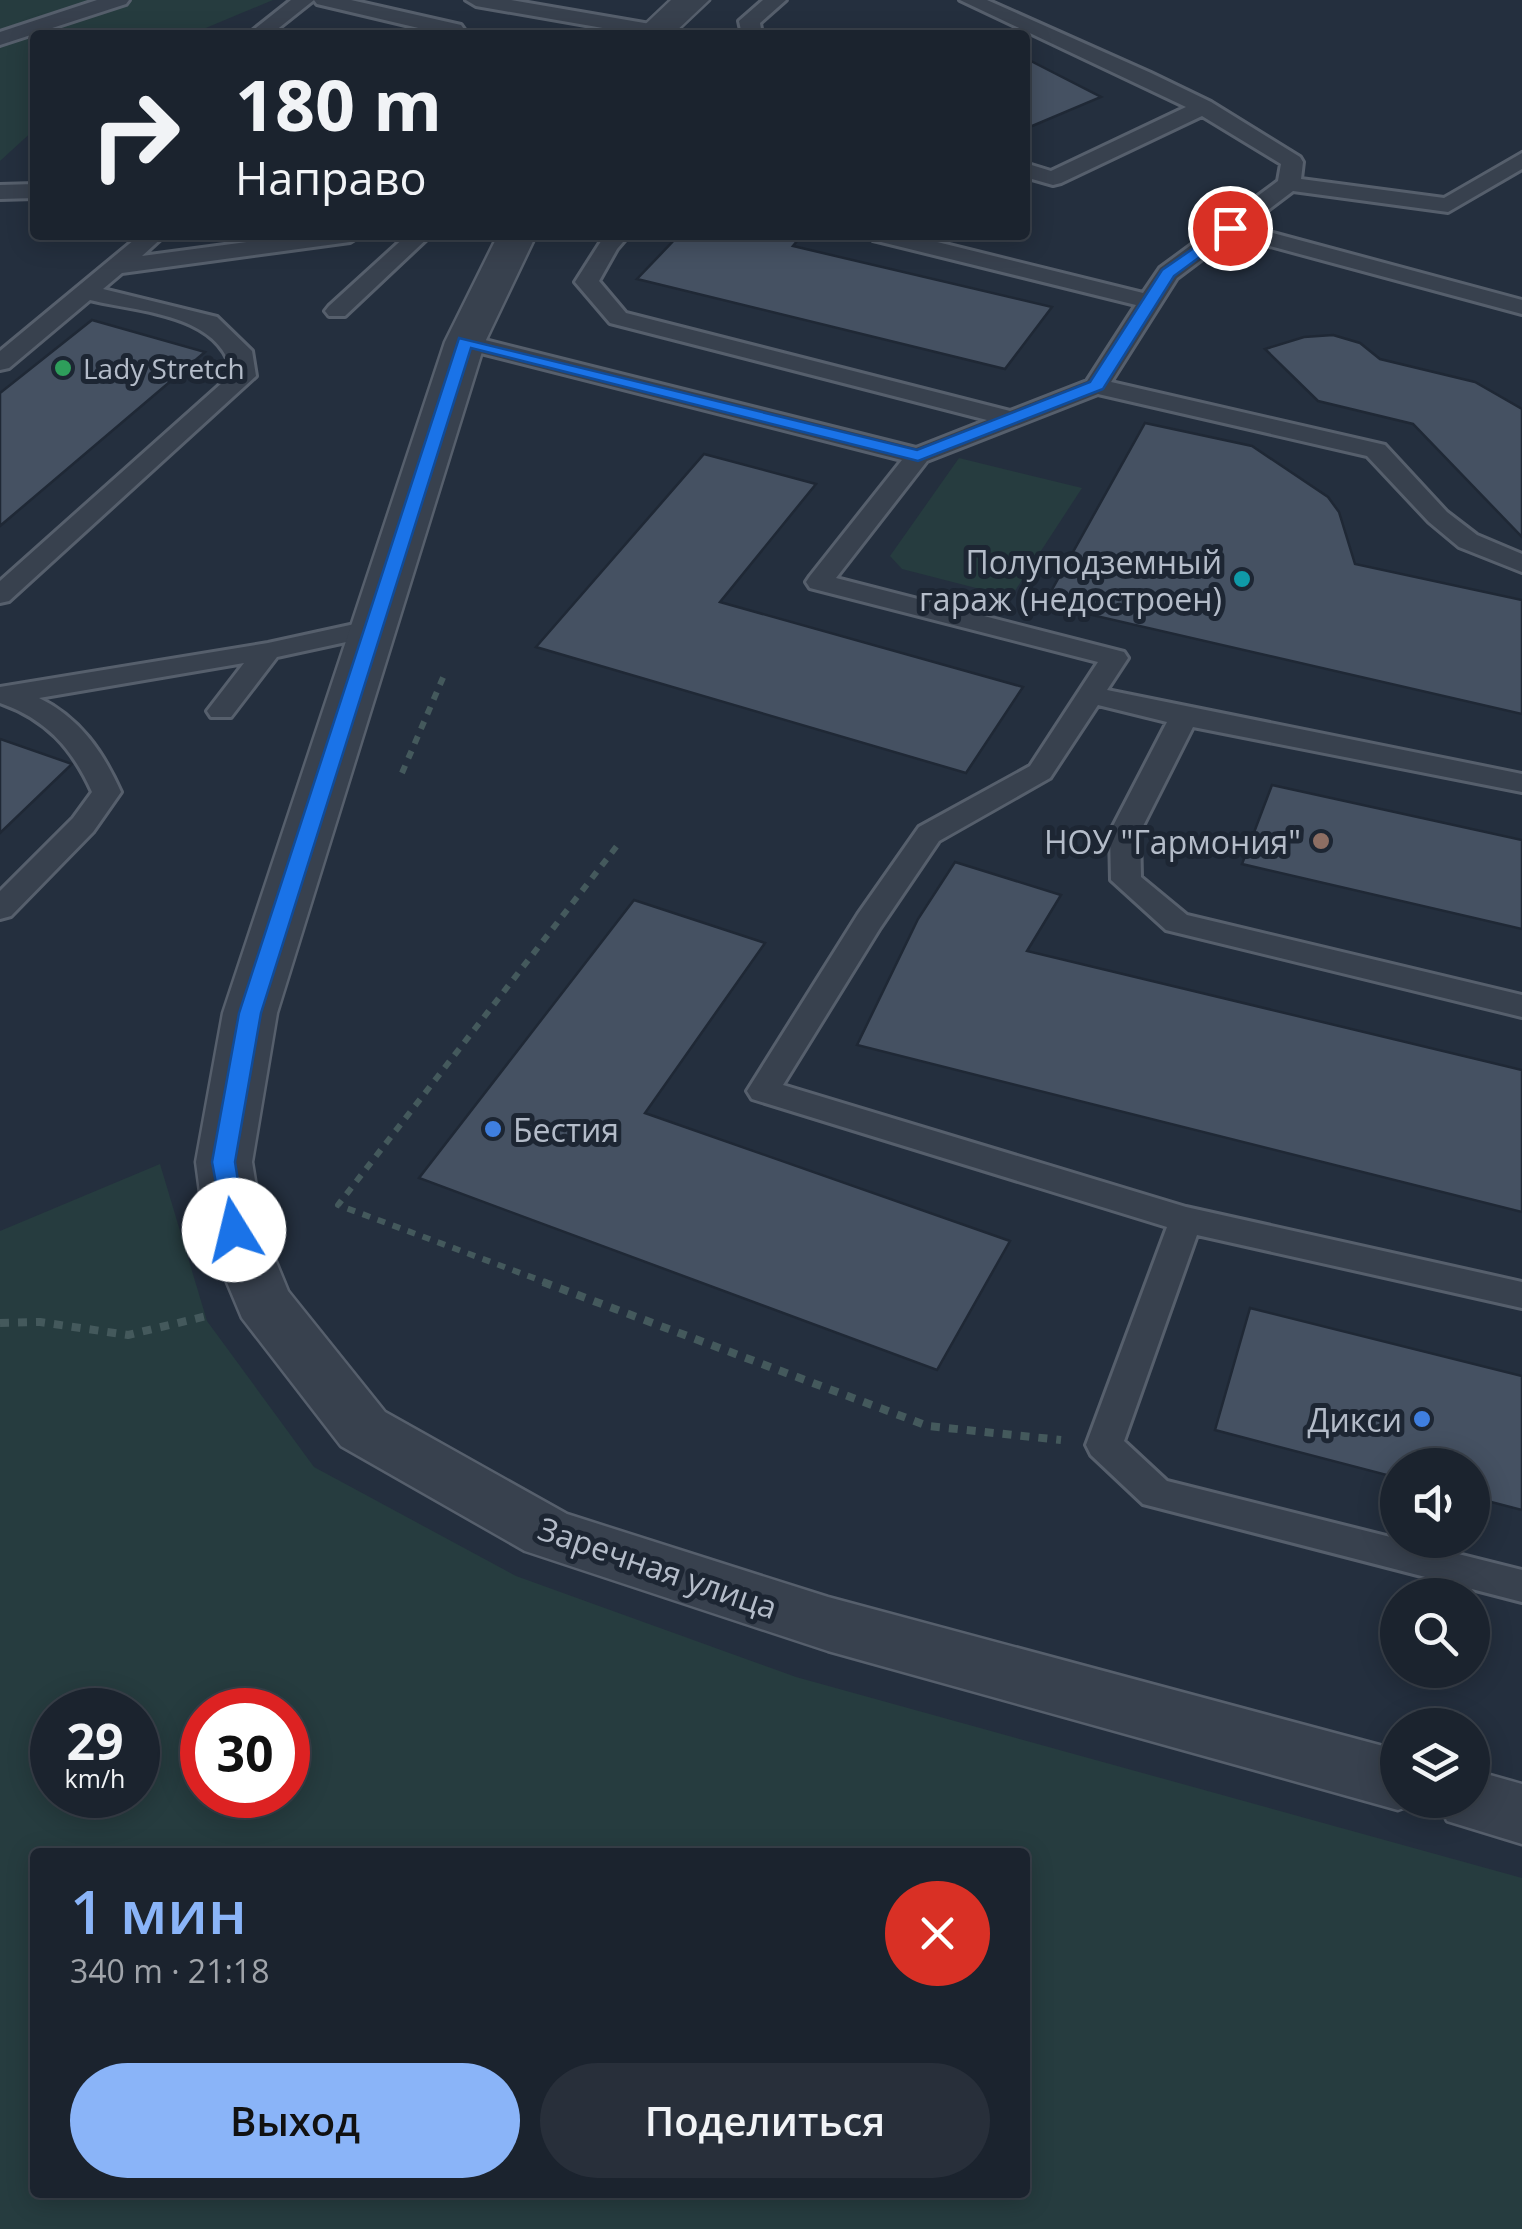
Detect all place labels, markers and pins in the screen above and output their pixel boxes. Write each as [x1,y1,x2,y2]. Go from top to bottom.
pin [1188,186,1273,271]
place label: Lady Stretch [83,349,245,387]
marker: Lady Stretch [52,357,74,379]
place label: Полуподземный гараж (недостроен) [919,540,1222,620]
marker: Полуподземный гараж (недостроен) [1231,568,1253,590]
place label: НОУ "Гармония" [1044,820,1301,863]
marker: НОУ "Гармония" [1310,830,1332,852]
place label: Бестия [513,1108,619,1151]
marker: Бестия [482,1118,504,1140]
place label: Дикси [1308,1398,1402,1441]
marker: Дикси [1411,1408,1433,1430]

